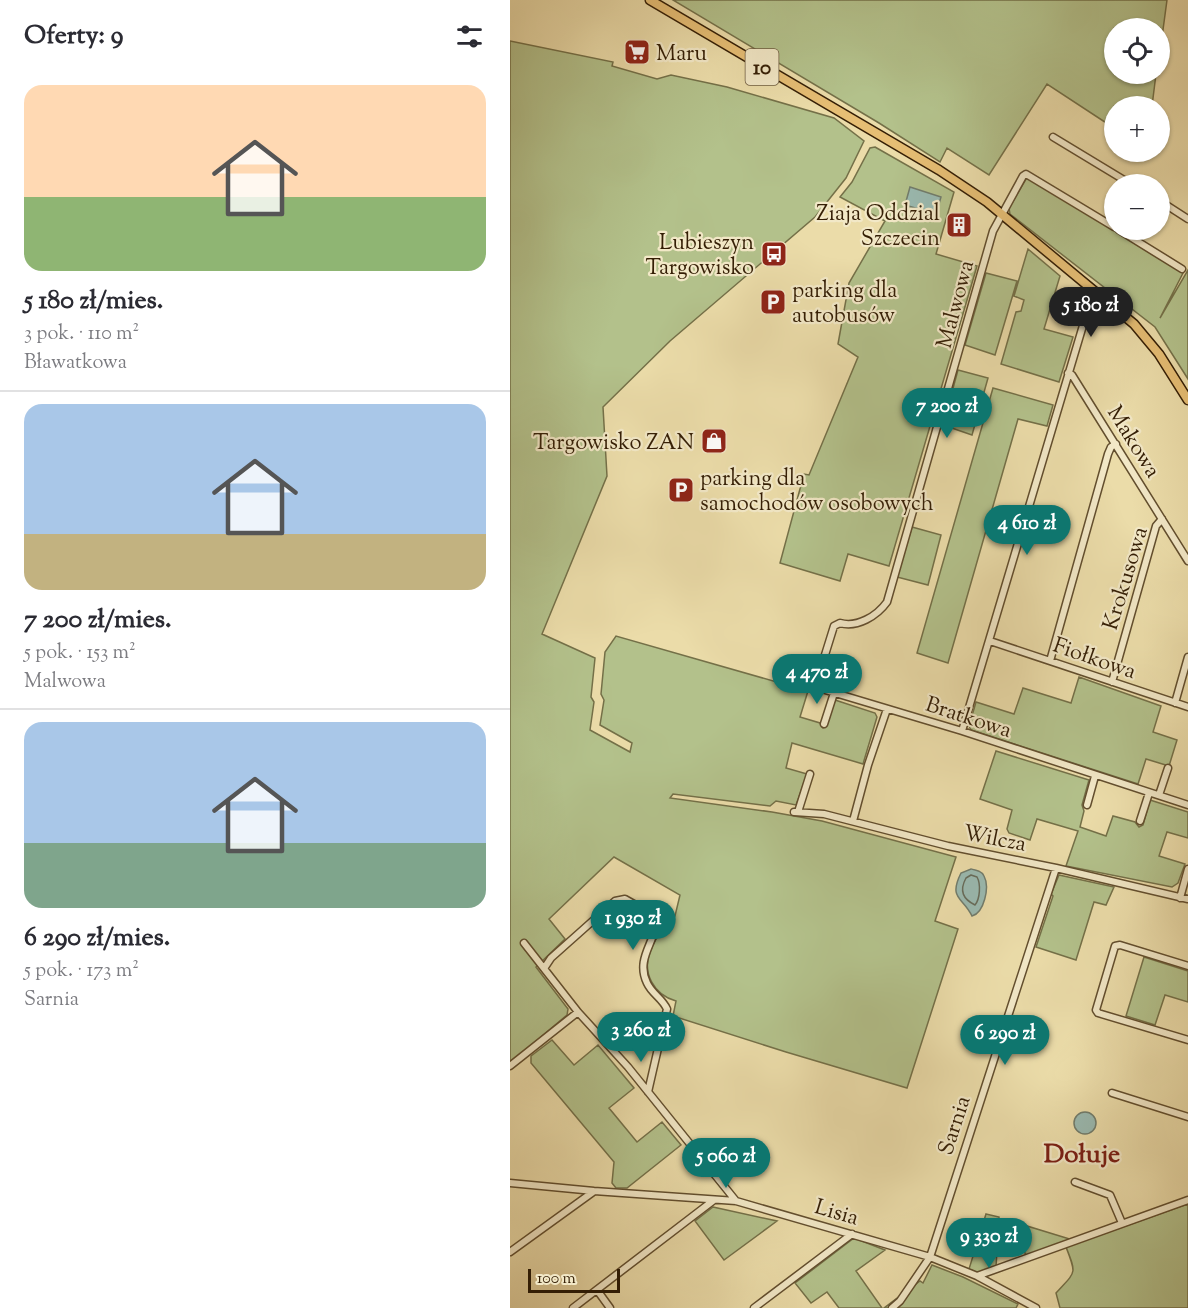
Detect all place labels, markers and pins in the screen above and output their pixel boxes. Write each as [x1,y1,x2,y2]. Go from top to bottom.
supermarket icon: Maru [622,37,652,67]
place label: Maru [656,39,707,71]
place label: Ziaja Oddzial Szczecin [816,199,940,256]
building icon: Ziaja Oddzial Szczecin [944,210,974,240]
place label: Lubieszyn Targowisko [645,228,754,285]
bus stop icon: Lubieszyn Targowisko [759,239,789,269]
place label: parking dla autobusów [792,276,897,333]
parking icon: parking dla autobusów [758,287,788,317]
pin: 5 180 zł [1029,287,1153,338]
pin: 7 200 zł [885,388,1009,439]
shop icon: Targowisko ZAN [699,426,729,456]
place label: Targowisko ZAN [533,428,694,460]
place label: parking dla samochodów osobowych [700,464,934,521]
parking icon: parking dla samochodów osobowych [666,475,696,505]
pin: 4 610 zł [965,505,1089,556]
pin: 4 470 zł [755,654,879,705]
pin: 1 930 zł [571,900,695,951]
pin: 3 260 zł [579,1012,703,1063]
pin: 6 290 zł [943,1015,1067,1066]
pin: 5 060 zł [664,1138,788,1189]
pin: 9 330 zł [927,1218,1051,1269]

